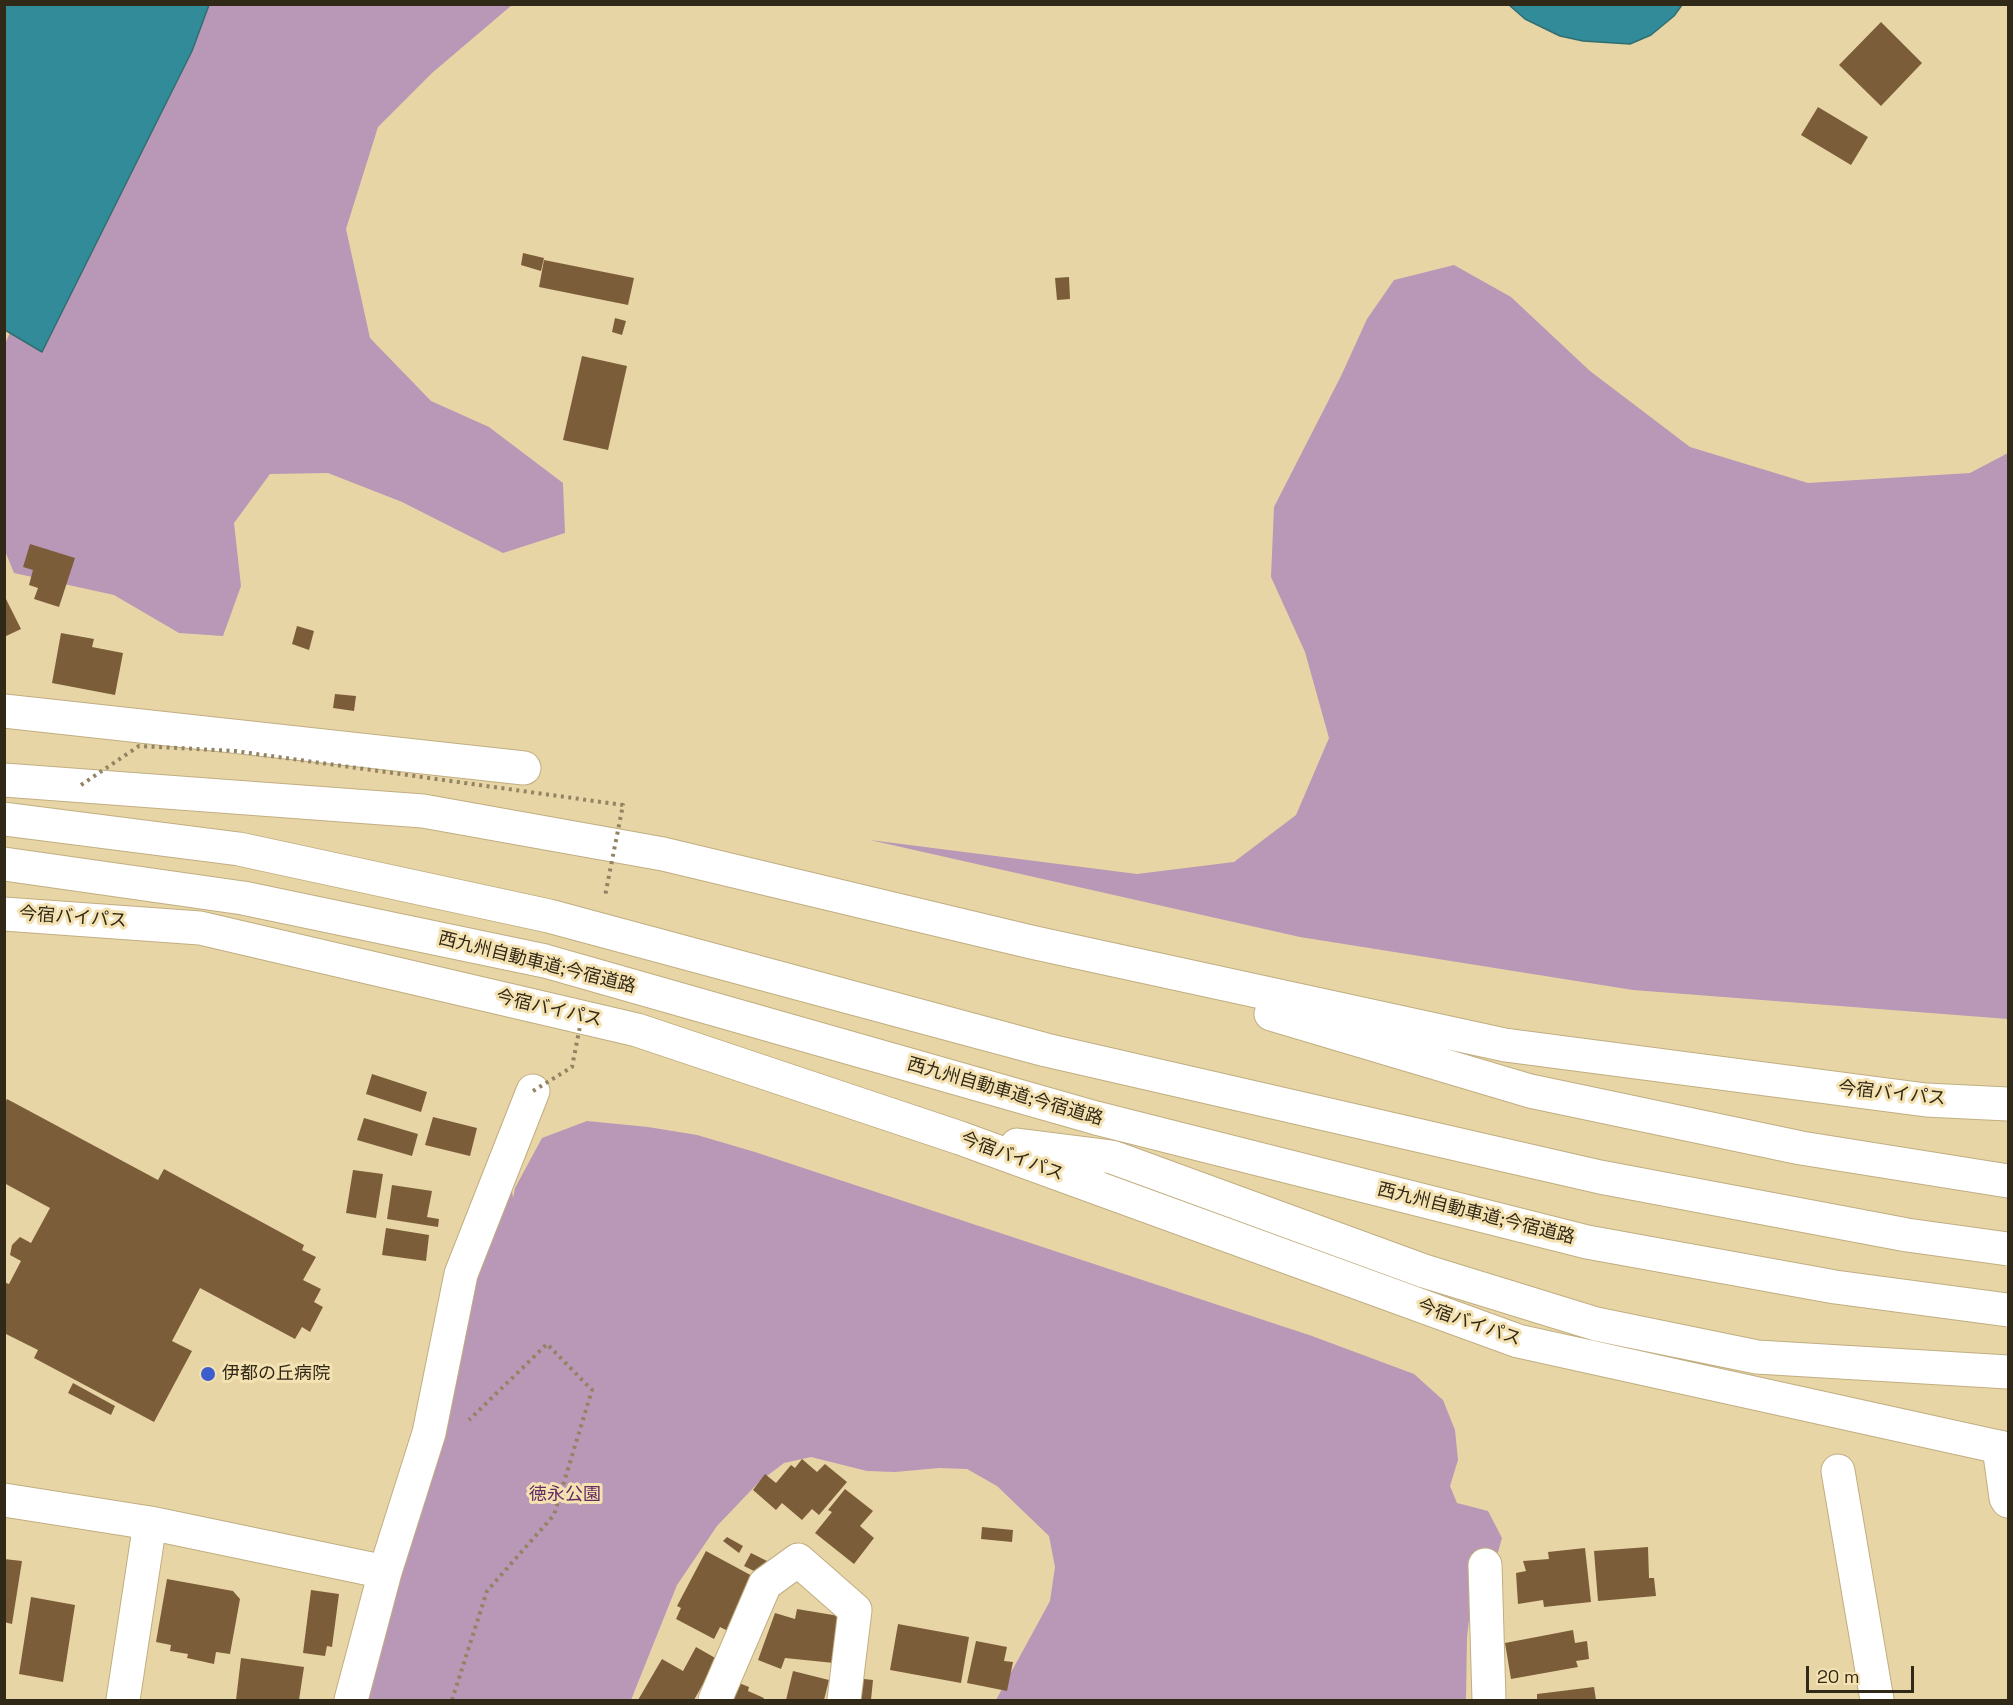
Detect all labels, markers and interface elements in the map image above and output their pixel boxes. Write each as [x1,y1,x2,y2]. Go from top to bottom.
street label: 今宿バイパス [18,903,128,933]
street label: 西九州自動車道;今宿道路 [436,928,638,998]
street label: 今宿バイパス [494,986,604,1032]
street label: 西九州自動車道;今宿道路 [905,1054,1105,1130]
street label: 今宿バイパス [1837,1078,1947,1110]
street label: 今宿バイパス [958,1128,1066,1186]
street label: 西九州自動車道;今宿道路 [1375,1179,1577,1249]
street label: 今宿バイパス [1414,1295,1524,1351]
place label: 伊都の丘病院 [222,1363,330,1385]
marker: 伊都の丘病院 [199,1365,217,1383]
park label: 徳永公園 [529,1484,601,1506]
scale bar [1809,1654,1917,1692]
text: 20 m [1817,1665,1860,1688]

